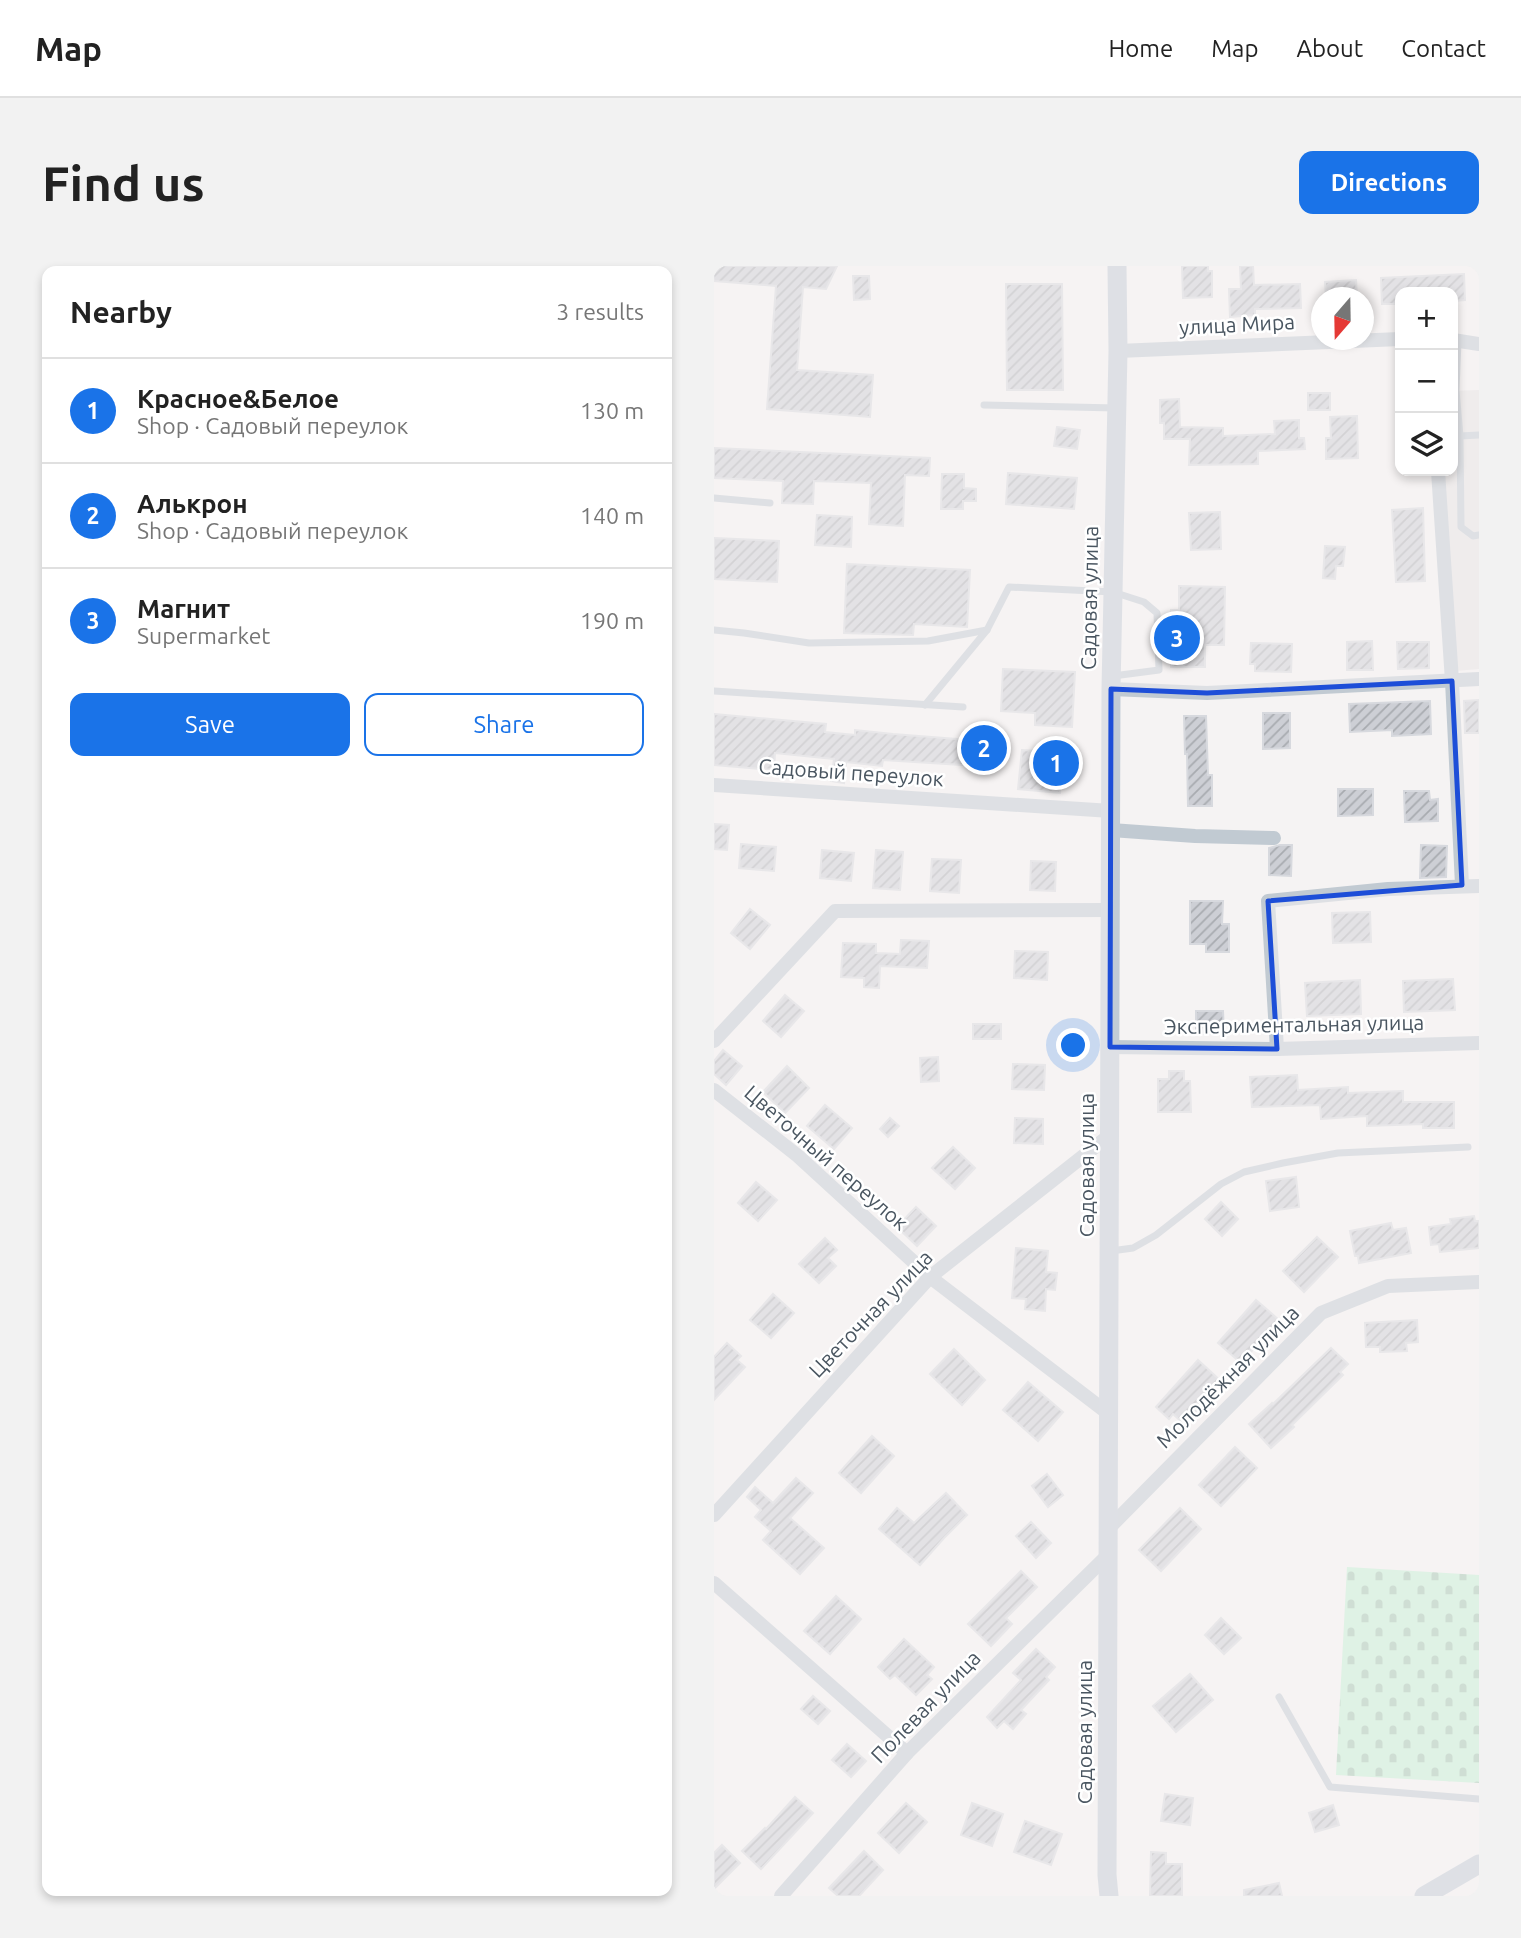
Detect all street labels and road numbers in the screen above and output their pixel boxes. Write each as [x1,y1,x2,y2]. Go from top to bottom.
street label: улица Мира [1178,309,1296,339]
street label: Садовая улица [1076,526,1102,670]
street label: Садовый переулок [758,754,945,790]
street label: Экспериментальная улица [1164,1010,1424,1038]
street label: Цветочный переулок [740,1080,913,1235]
street label: Садовая улица [1074,1093,1098,1237]
street label: Цветочная улица [804,1245,937,1382]
street label: Молодёжная улица [1151,1300,1303,1452]
street label: Полевая улица [866,1645,985,1767]
street label: Садовая улица [1072,1660,1096,1804]

